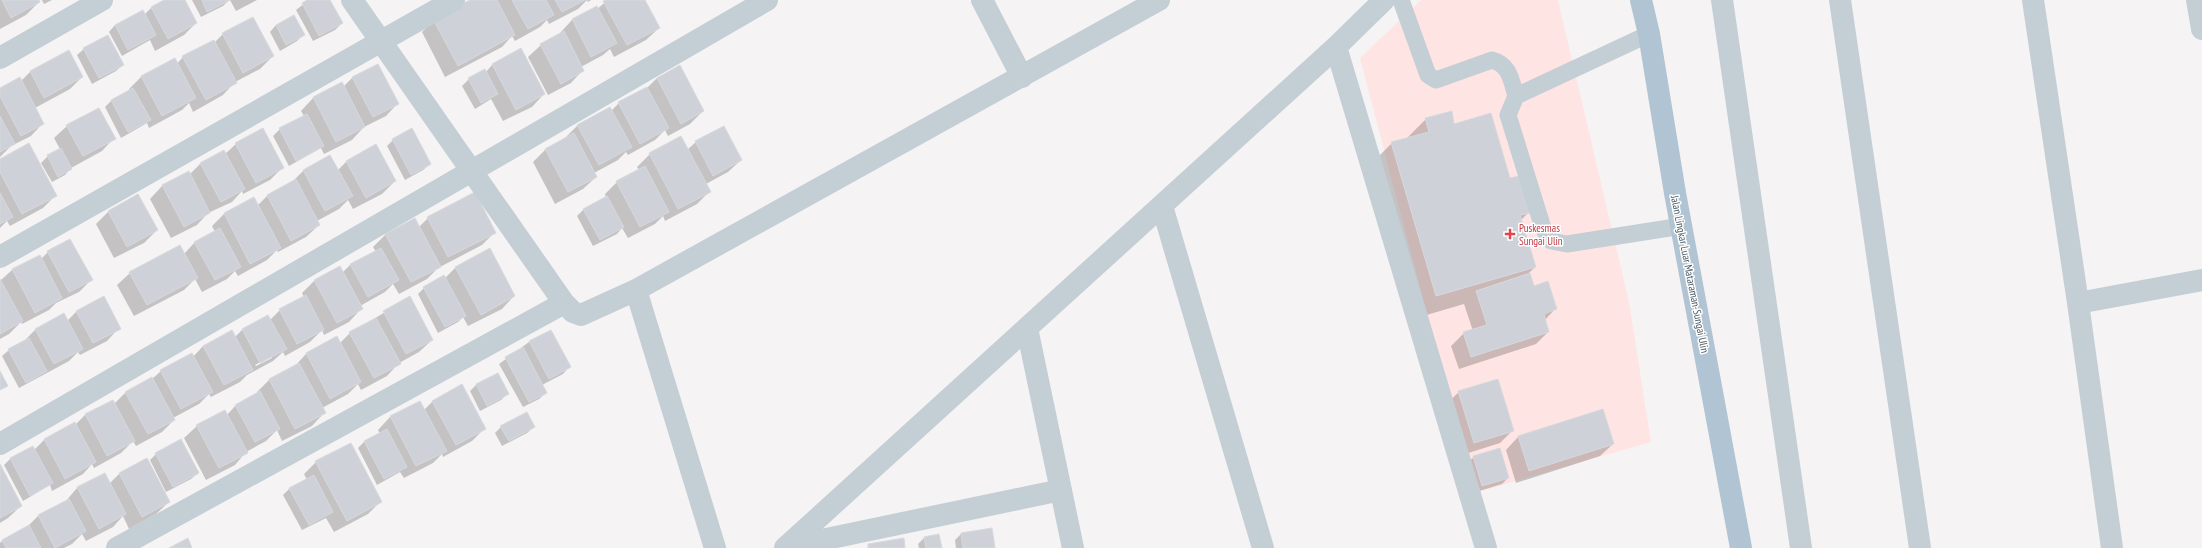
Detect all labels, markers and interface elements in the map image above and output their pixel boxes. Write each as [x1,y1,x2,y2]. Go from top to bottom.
street label: Jalan Lingkar Luar Mataraman-Sungai Ulin [1668,193,1712,354]
place label: Puskesmas Sungai Ulin [1519,221,1563,248]
marker: Puskesmas Sungai Ulin [1504,228,1516,240]

